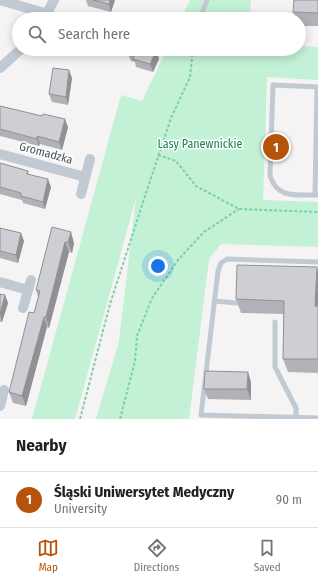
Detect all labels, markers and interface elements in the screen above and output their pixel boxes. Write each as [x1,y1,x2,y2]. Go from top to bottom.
search box [12,12,306,56]
icon: search [26,23,48,45]
text: Search here [58,25,130,43]
pin: 1 [263,132,289,162]
park label: Lasy Panewnickie [158,137,242,151]
street label: Gromadzka [18,139,74,167]
your location [148,256,168,276]
text: Nearby [16,435,67,456]
text: Śląski Uniwersytet Medyczny [54,483,234,501]
text: 1 [26,492,32,507]
text: 90 m [276,492,302,507]
text: University [54,501,107,516]
tab: Map [37,537,59,574]
tab: Directions [134,537,179,574]
tab: Saved [254,537,281,574]

